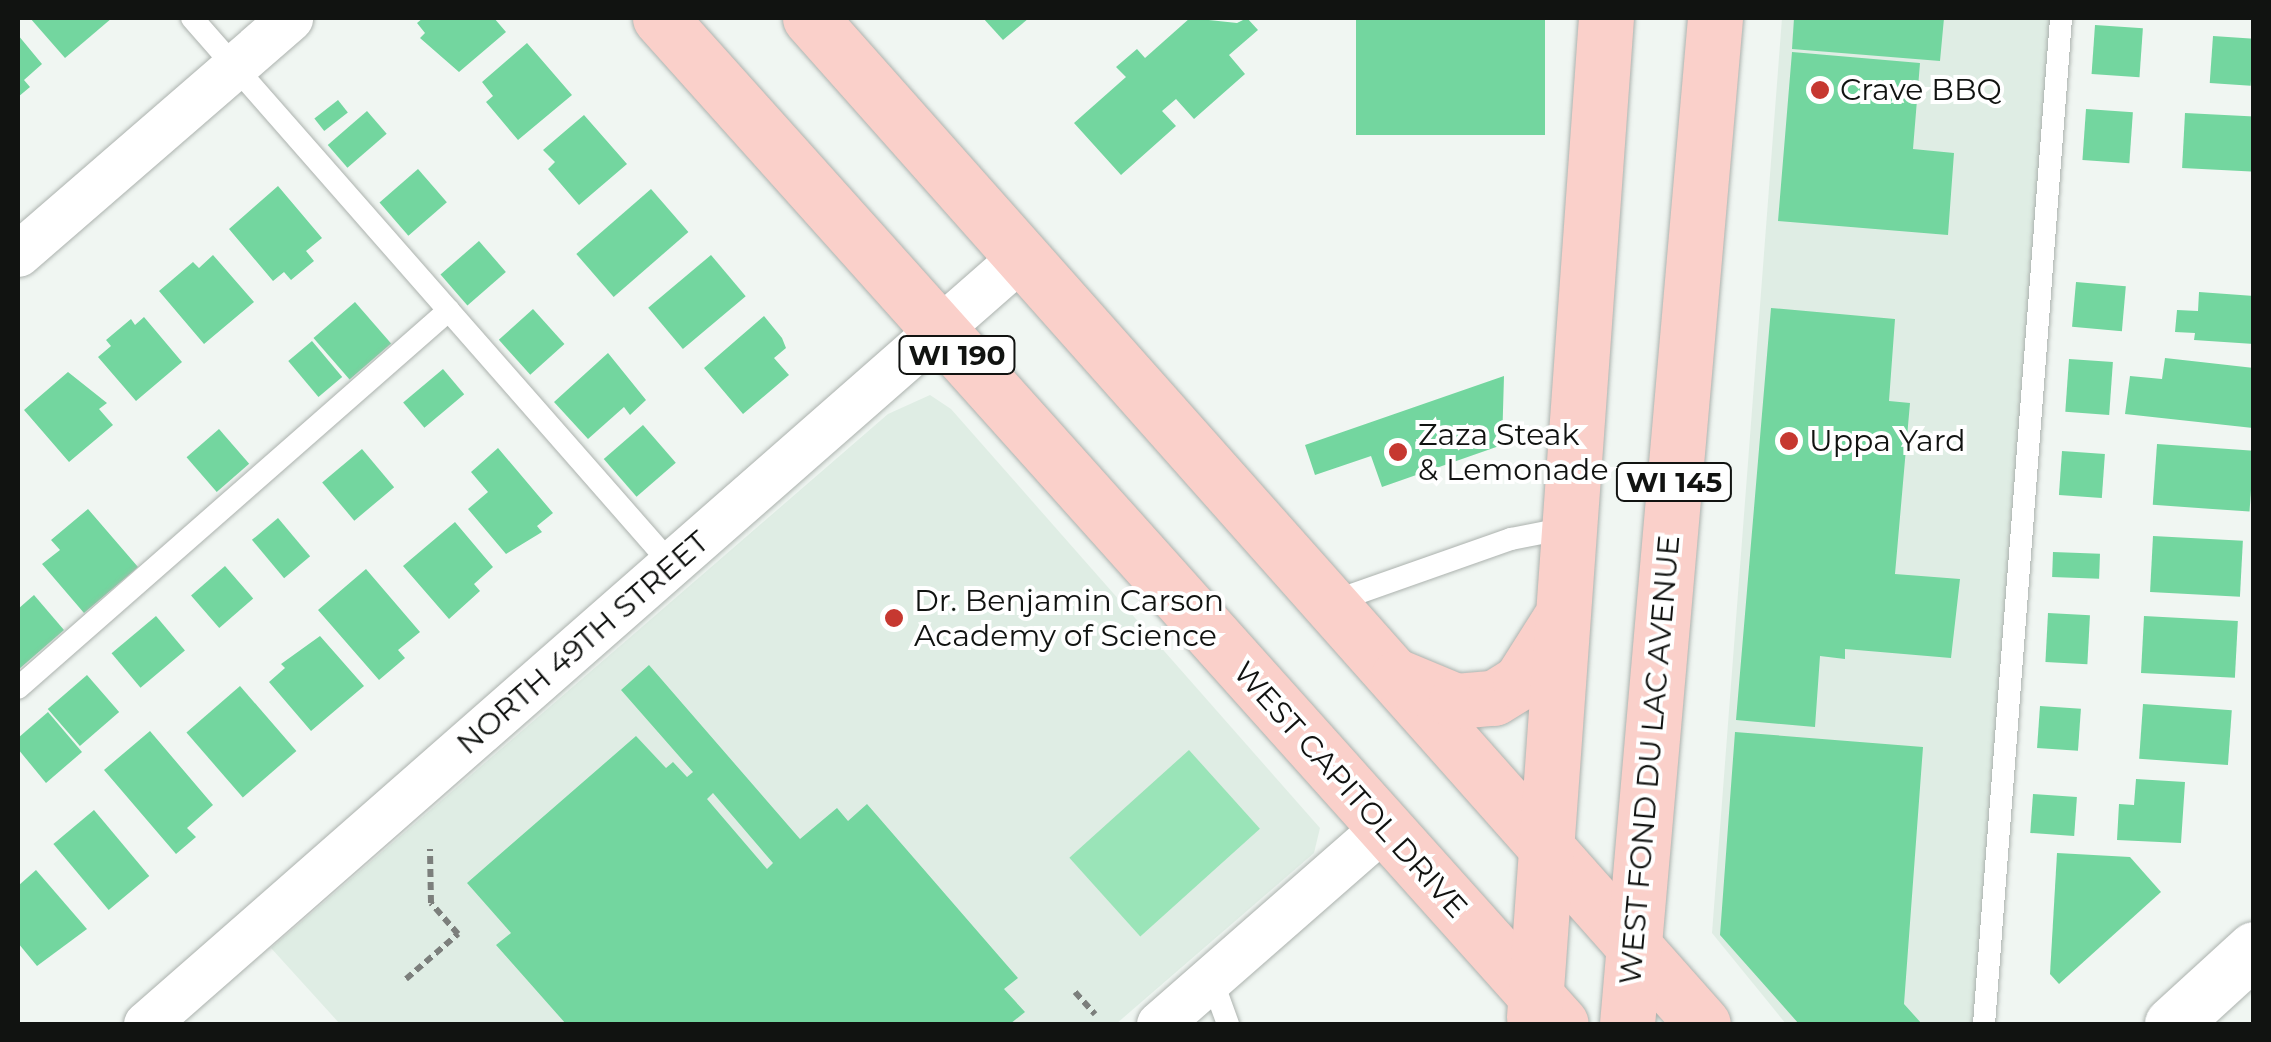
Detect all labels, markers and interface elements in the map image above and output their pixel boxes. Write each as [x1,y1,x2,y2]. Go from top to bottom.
place label: Crave BBQ [1840,72,2002,108]
marker: Crave BBQ [1809,79,1831,101]
road number: WI 190 [897,332,1017,378]
place label: Zaza Steak & Lemonade [1418,417,1609,488]
place label: Uppa Yard [1809,423,1966,459]
marker: Uppa Yard [1778,430,1800,452]
marker: Zaza Steak & Lemonade [1387,441,1409,463]
road number: WI 145 [1614,459,1734,505]
street label: NORTH 49TH STREET [450,524,716,762]
street label: WEST FOND DU LAC AVENUE [1612,534,1688,986]
place label: Dr. Benjamin Carson Academy of Science [914,583,1224,654]
marker: Dr. Benjamin Carson Academy of Science [883,607,905,629]
street label: WEST CAPITOL DRIVE [1226,655,1474,925]

